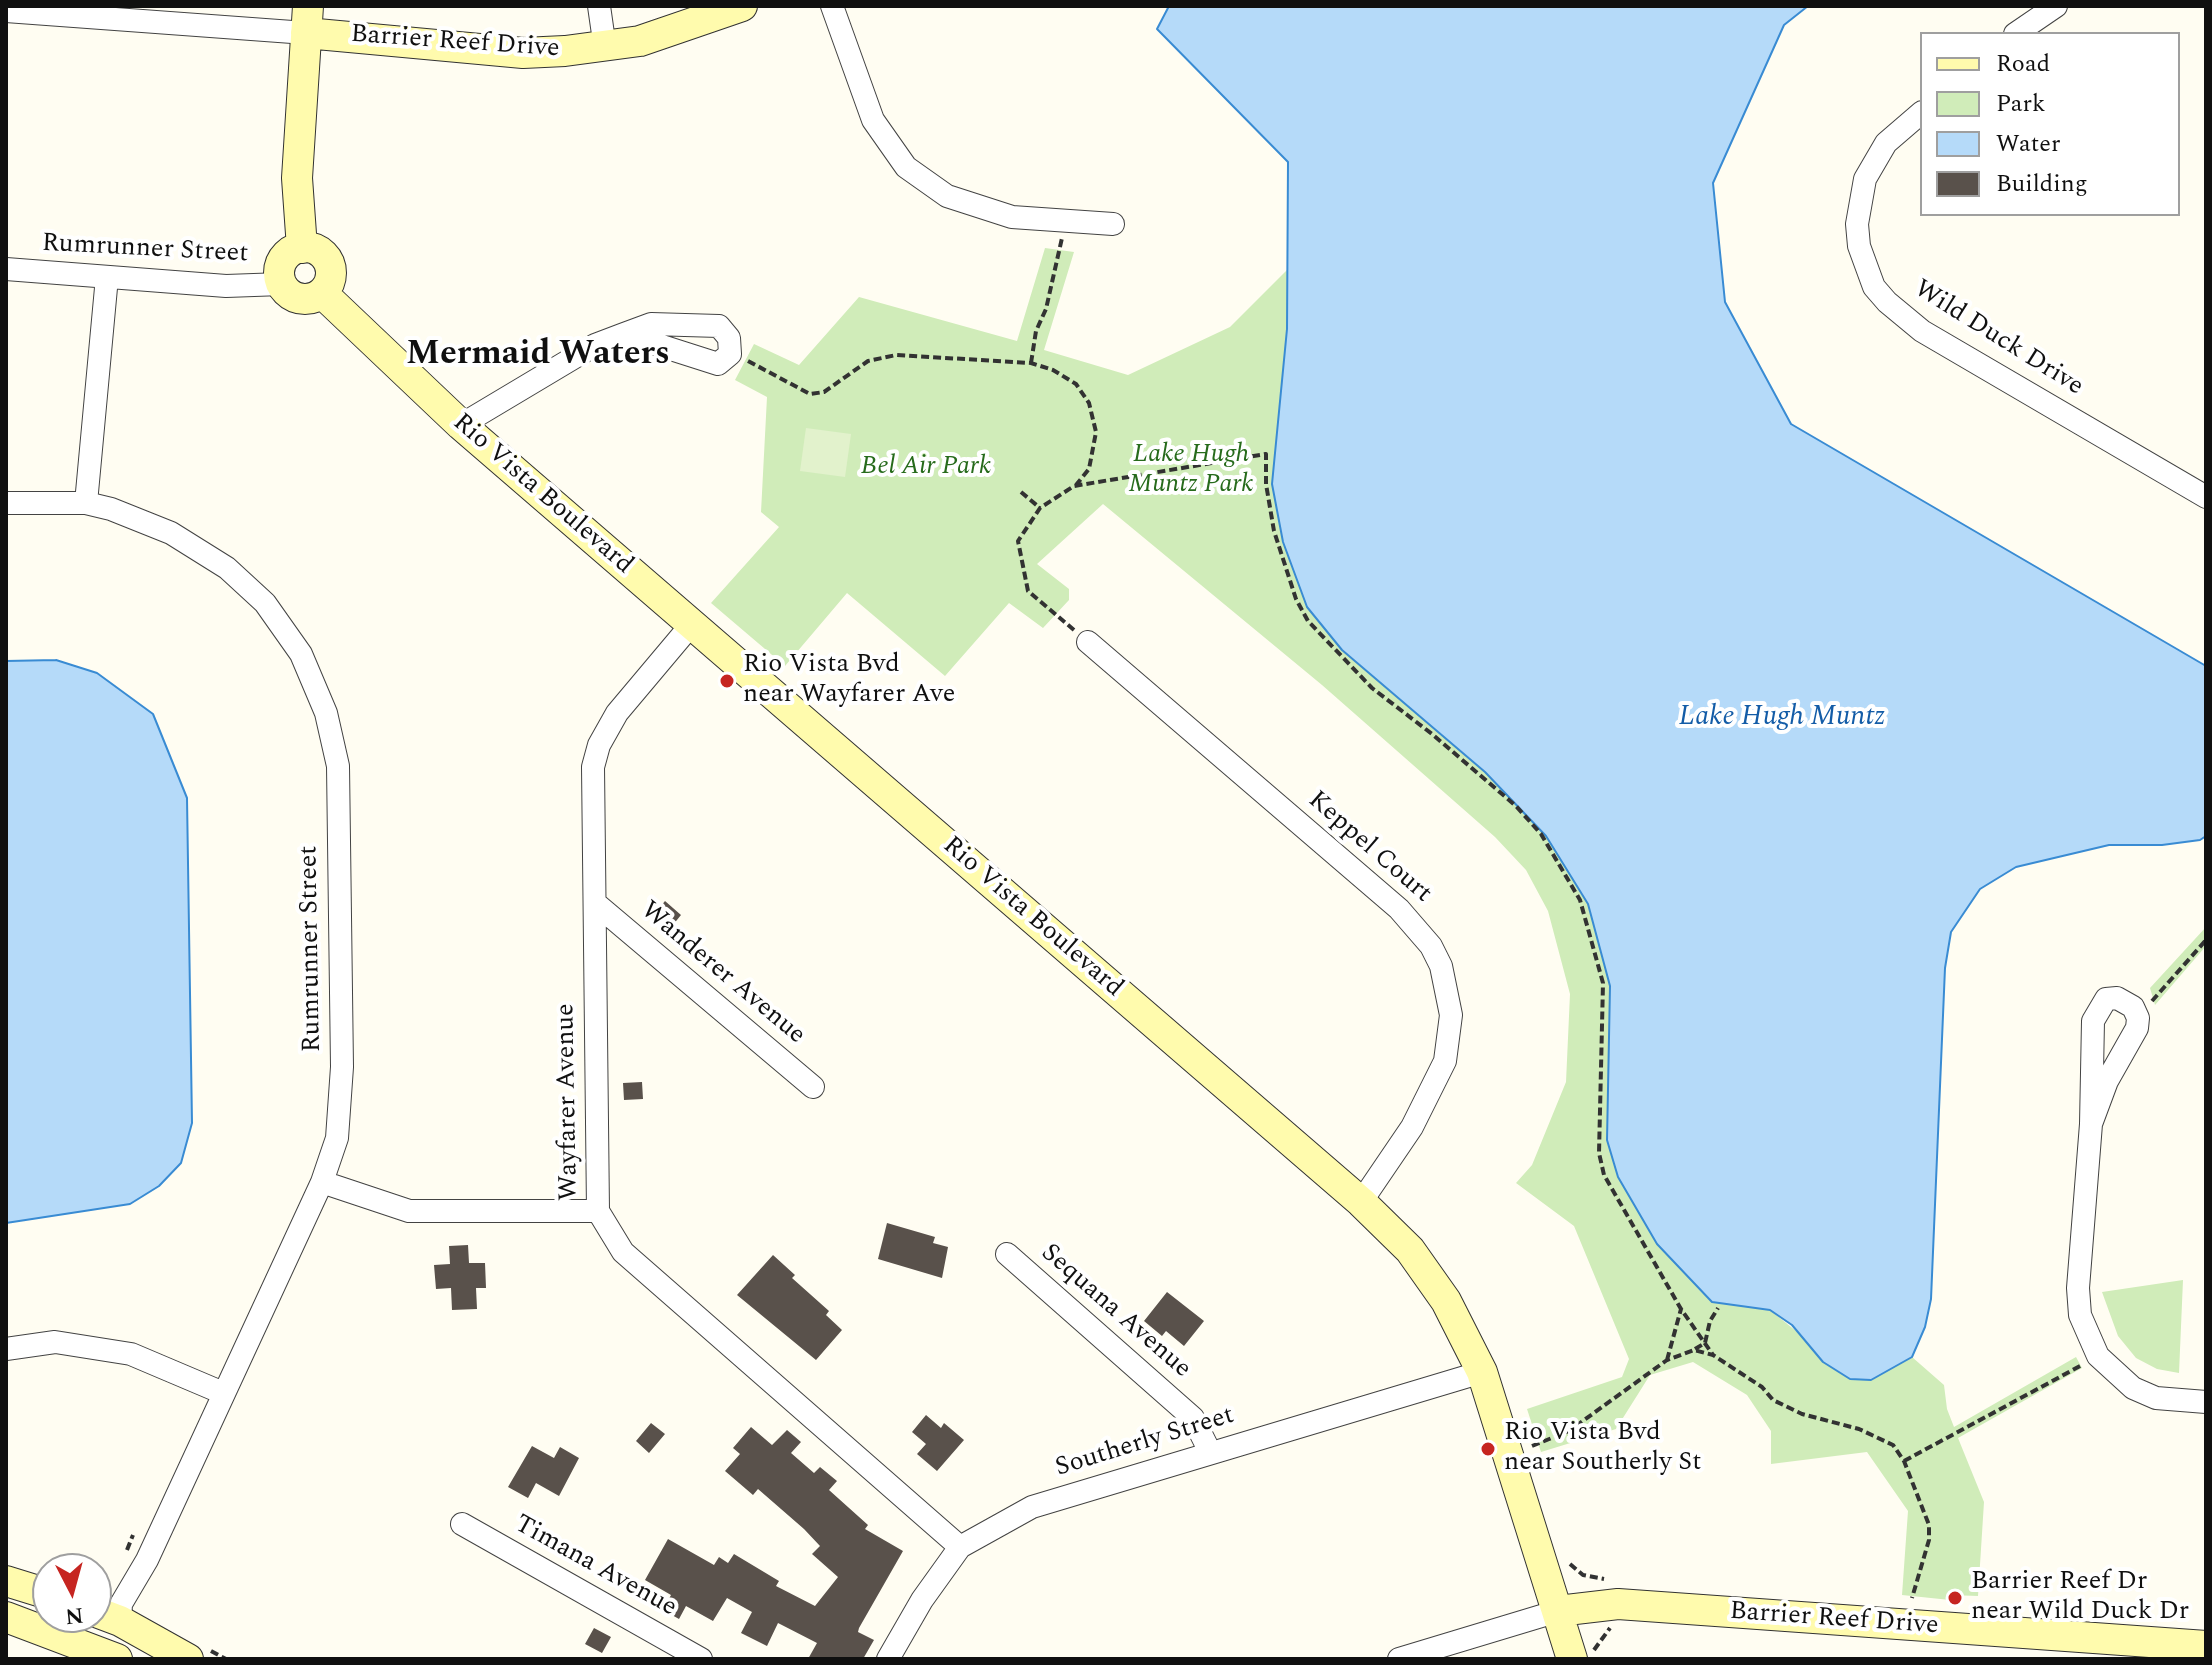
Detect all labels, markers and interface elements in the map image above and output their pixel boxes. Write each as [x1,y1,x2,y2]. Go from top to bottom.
street label: Barrier Reef Drive [349,20,561,66]
legend [1920,32,2180,216]
text: Road [1996,46,2050,82]
text: Park [1996,86,2046,122]
text: Water [1996,126,2060,162]
text: Building [1996,166,2088,202]
street label: Rumrunner Street [41,229,249,271]
street label: Wild Duck Drive [1908,274,2088,404]
district label: Mermaid Waters [406,336,670,376]
street label: Rio Vista Boulevard [445,408,639,582]
park label: Lake Hugh Muntz Park [1129,440,1253,502]
park label: Bel Air Park [861,452,991,484]
place label: Rio Vista Bvd near Wayfarer Ave [743,650,955,712]
marker: Rio Vista Bvd near Wayfarer Ave [718,672,736,690]
water label: Lake Hugh Muntz [1679,702,1885,736]
street label: Keppel Court [1301,786,1437,910]
street label: Rio Vista Boulevard [935,831,1129,1005]
street label: Rumrunner Street [295,845,329,1053]
street label: Wanderer Avenue [633,896,811,1052]
street label: Wayfarer Avenue [552,1003,586,1201]
street label: Sequana Avenue [1034,1238,1196,1386]
street label: Southerly Street [1052,1401,1238,1485]
place label: Rio Vista Bvd near Southerly St [1504,1418,1701,1480]
marker: Rio Vista Bvd near Southerly St [1479,1440,1497,1458]
street label: Timana Avenue [508,1510,682,1624]
north arrow [32,1553,112,1633]
place label: Barrier Reef Dr near Wild Duck Dr [1971,1567,2189,1628]
marker: Barrier Reef Dr near Wild Duck Dr [1946,1589,1964,1607]
street label: Barrier Reef Drive [1728,1597,1940,1643]
text: N [64,1598,85,1633]

